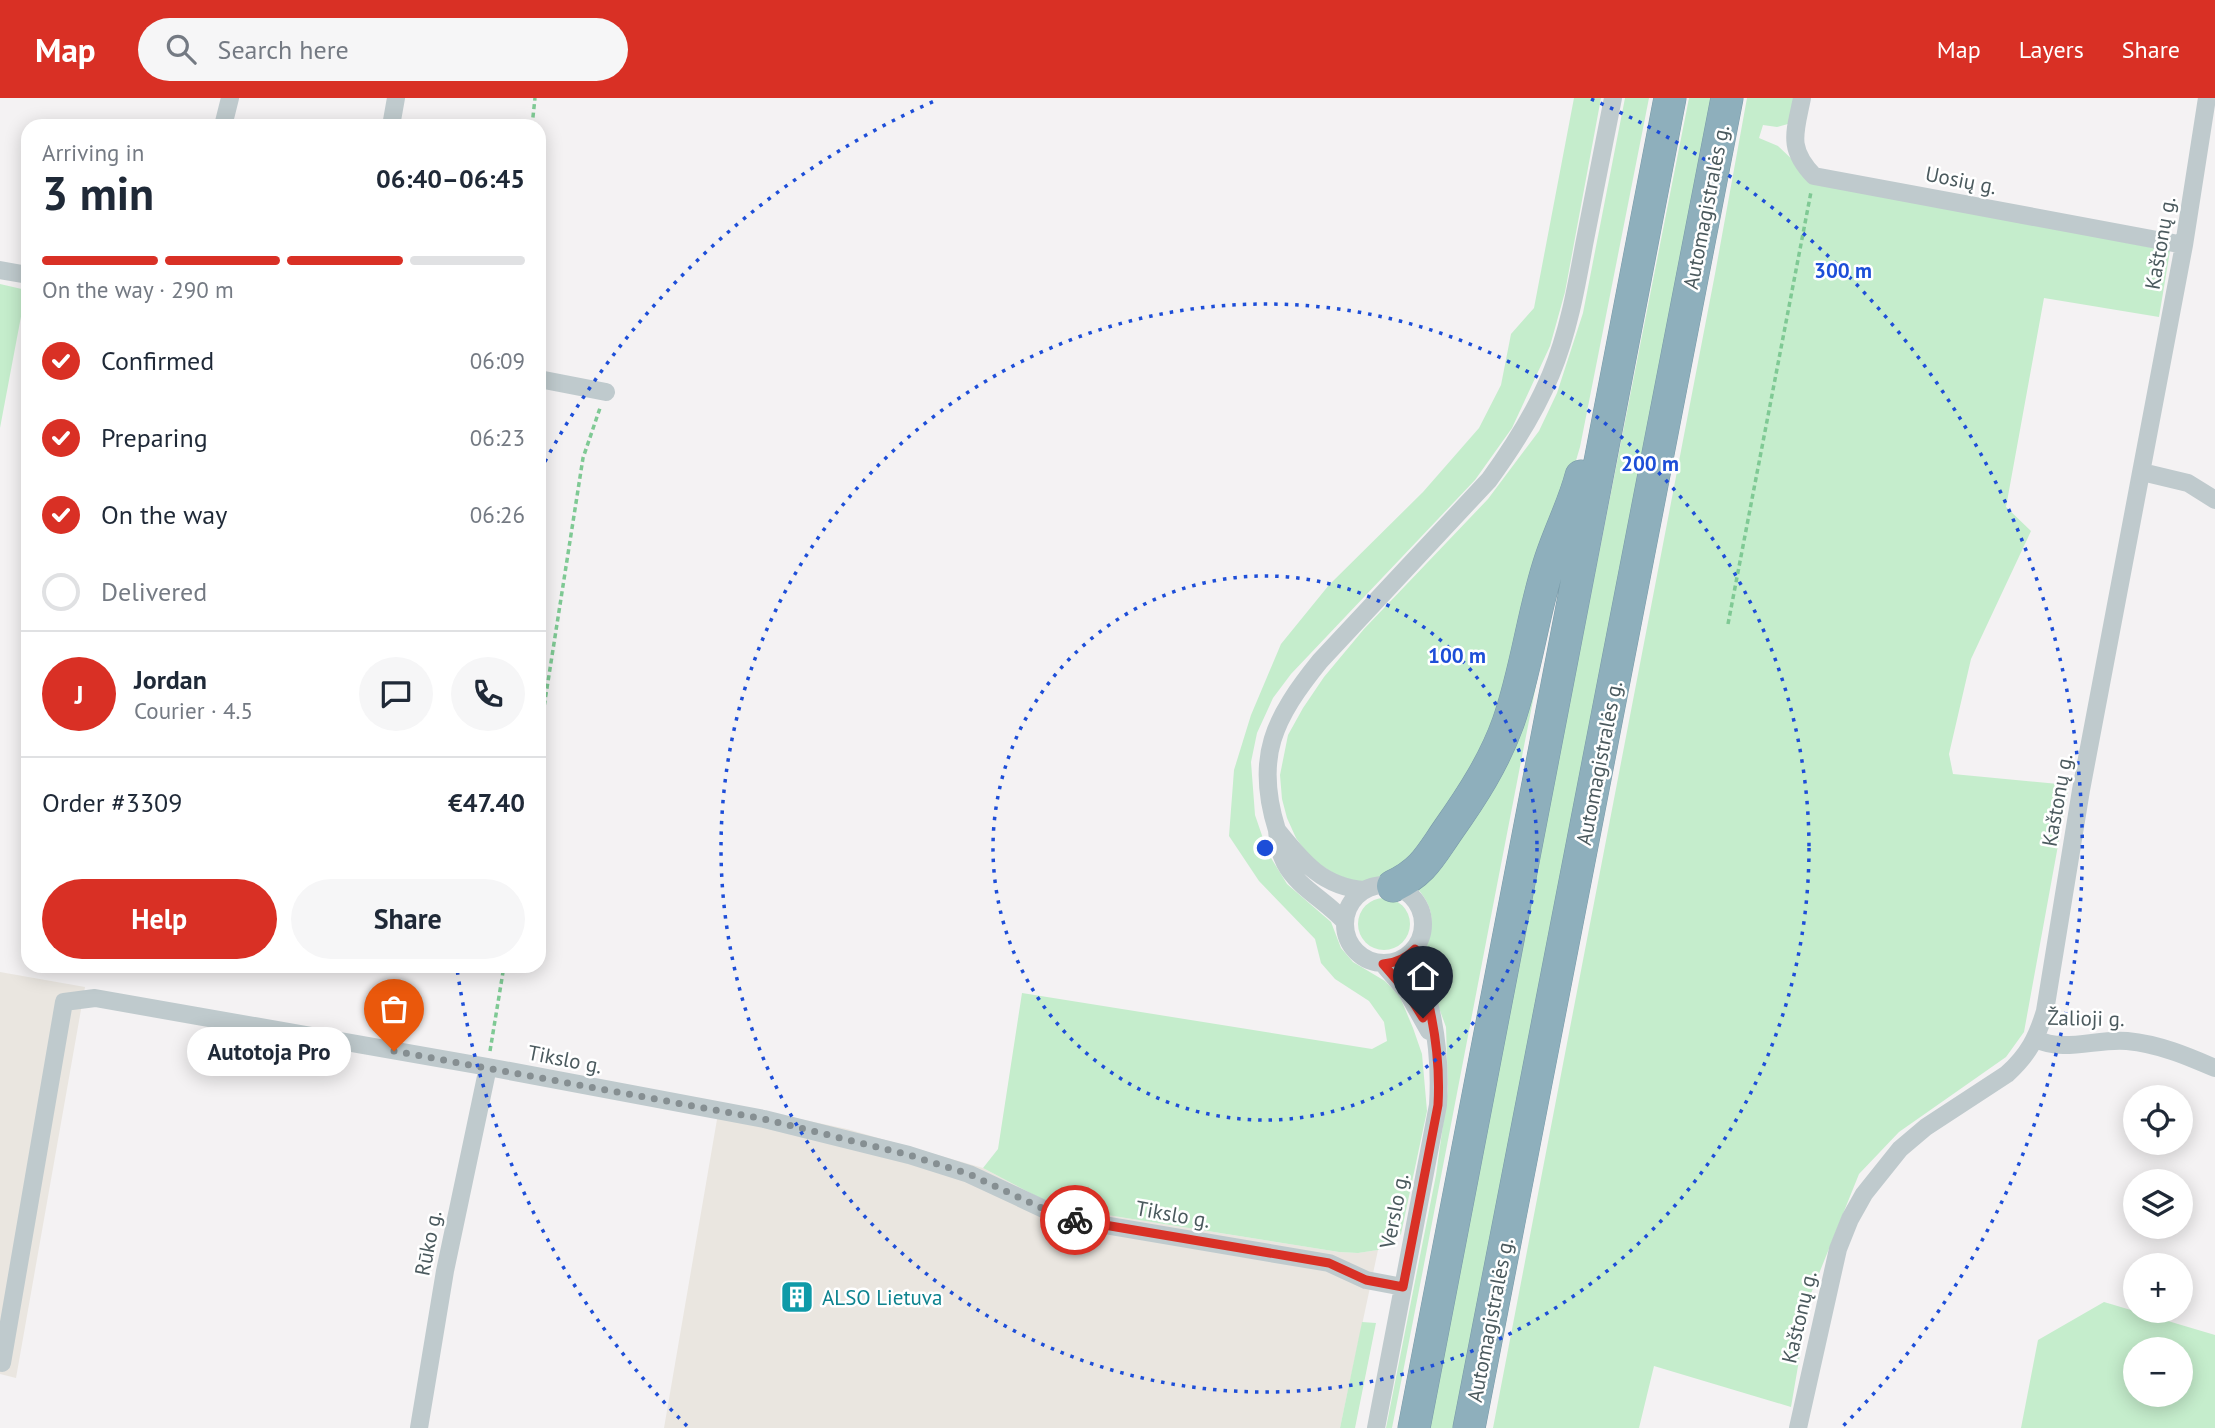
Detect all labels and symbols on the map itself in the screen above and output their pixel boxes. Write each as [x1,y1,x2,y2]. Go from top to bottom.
street label: Automagistralės g. [1677,123,1735,291]
street label: Uosių g. [1923,160,1999,200]
street label: Kaštonų g. [2139,194,2181,292]
text: 300 m [1814,257,1872,284]
text: 200 m [1621,450,1679,477]
text: 100 m [1428,642,1486,669]
street label: Automagistralės g. [1570,679,1628,847]
street label: Kaštonų g. [2036,751,2078,849]
centre of rings [1253,836,1277,860]
pin [1393,946,1453,1018]
pin [364,979,424,1051]
street label: Žalioji g. [2047,1004,2125,1032]
callout: Autotoja Pro [188,1026,352,1076]
street label: Tikslo g. [526,1039,604,1079]
street label: Verslo g. [1373,1171,1415,1252]
courier [1040,1185,1110,1255]
street label: Tikslo g. [1134,1194,1212,1234]
street label: Rūko g. [408,1208,448,1278]
street label: Automagistralės g. [1461,1236,1519,1404]
street label: Kaštonų g. [1775,1268,1823,1366]
building icon: ALSO Lietuva [778,1278,816,1316]
place label: ALSO Lietuva [822,1284,942,1311]

